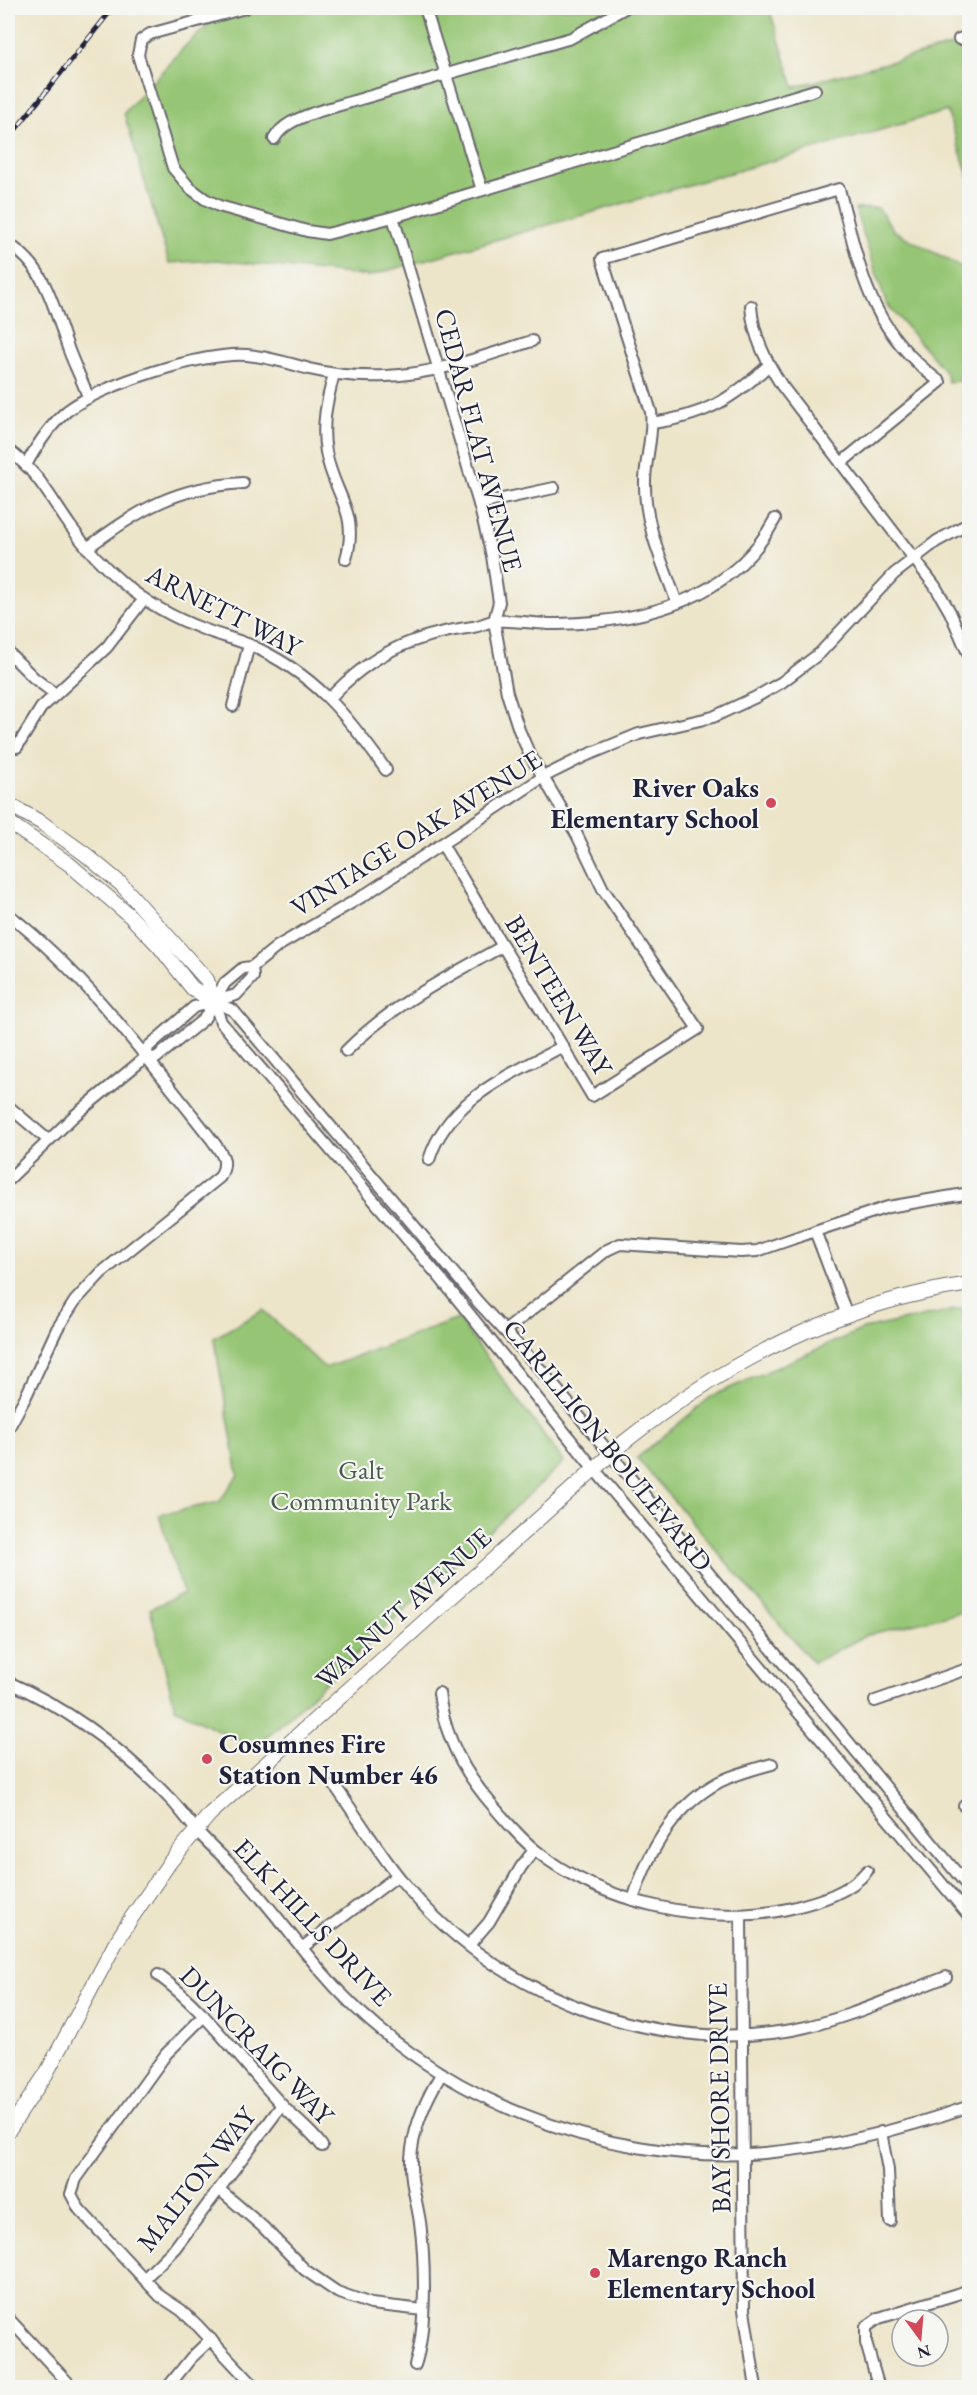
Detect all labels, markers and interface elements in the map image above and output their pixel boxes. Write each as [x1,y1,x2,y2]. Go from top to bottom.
street label: CEDAR FLAT AVENUE [427,304,531,576]
street label: ARNETT WAY [140,555,309,665]
street label: VINTAGE OAK AVENUE [284,741,548,925]
place label: River Oaks Elementary School [550,770,759,836]
marker: River Oaks Elementary School [764,796,778,810]
street label: BENTEEN WAY [497,908,621,1083]
street label: CARILLION BOULEVARD [495,1312,721,1578]
park label: Galt Community Park [270,1452,452,1518]
street label: WALNUT AVENUE [308,1520,498,1696]
place label: Cosumnes Fire Station Number 46 [219,1726,438,1792]
marker: Cosumnes Fire Station Number 46 [200,1752,214,1766]
street label: ELK HILLS DRIVE [226,1831,400,2013]
street label: DUNCRAIG WAY [172,1958,343,2133]
street label: BAY SHORE DRIVE [699,1982,739,2214]
street label: MALTON WAY [129,2099,264,2258]
place label: Marengo Ranch Elementary School [607,2240,816,2306]
marker: Marengo Ranch Elementary School [588,2266,602,2280]
north arrow [890,2308,950,2368]
text: N [915,2340,933,2364]

